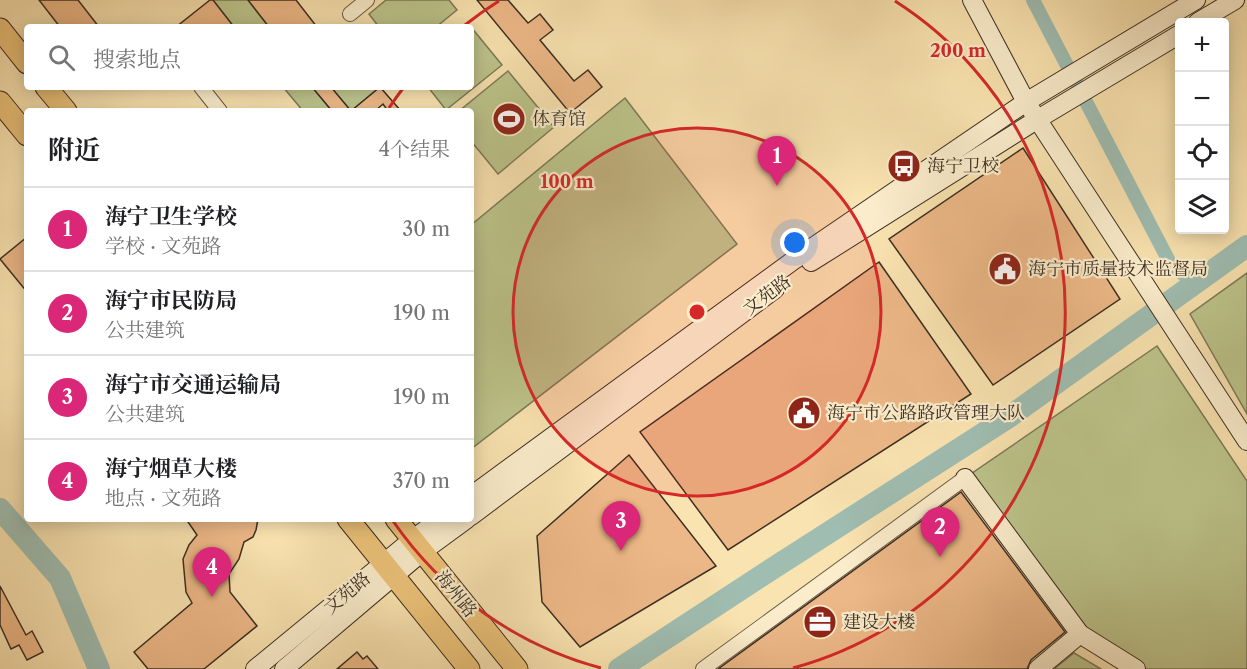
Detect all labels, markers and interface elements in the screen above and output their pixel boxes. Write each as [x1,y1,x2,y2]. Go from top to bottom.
map controls [1175,18,1229,234]
button: + [1175,18,1229,72]
search box [24,24,474,90]
text: 200 m [930,40,986,62]
icon: search [45,41,78,74]
text: 搜索地点 [93,46,181,73]
button: − [1175,72,1229,126]
sports icon: 体育馆 [491,101,527,137]
place label: 体育馆 [532,108,586,130]
button: locate [1175,126,1229,180]
text: 附近 [48,134,100,166]
pin: 1 [758,136,796,186]
text: 4个结果 [378,137,450,161]
bus stop icon: 海宁卫校 [886,148,922,184]
place label: 海宁卫校 [927,155,999,177]
text: 100 m [540,171,594,193]
button: layers [1175,180,1229,234]
text: 海宁卫生学校 [105,203,237,230]
text: 1 [63,217,72,241]
text: 30 m [402,217,450,241]
your location [780,228,809,257]
text: 学校 · 文苑路 [105,234,221,258]
public building icon: 海宁市质量技术监督局 [987,251,1023,287]
place label: 海宁市质量技术监督局 [1028,258,1208,280]
street label: 文苑路 [739,270,795,320]
text: 海宁市民防局 [105,287,237,314]
text: 2 [62,301,73,325]
text: 190 m [393,301,450,325]
centre of rings [687,302,707,322]
text: 公共建筑 [105,318,185,342]
text: 海宁市交通运输局 [105,371,281,398]
text: 3 [62,385,73,409]
text: 190 m [393,385,450,409]
public building icon: 海宁市公路路政管理大队 [786,395,822,431]
text: 公共建筑 [105,402,185,426]
place label: 海宁市公路路政管理大队 [827,402,1025,424]
text: 海宁烟草大楼 [105,455,237,482]
text: 4 [62,469,73,493]
text: 370 m [393,469,450,493]
text: 地点 · 文苑路 [105,486,221,510]
pin: 3 [602,502,640,551]
pin: 2 [920,508,960,557]
pin: 4 [192,548,232,597]
street label: 海州路 [430,566,482,622]
street label: 文苑路 [319,567,375,619]
office icon: 建设大楼 [802,604,838,640]
place label: 建设大楼 [843,611,915,633]

